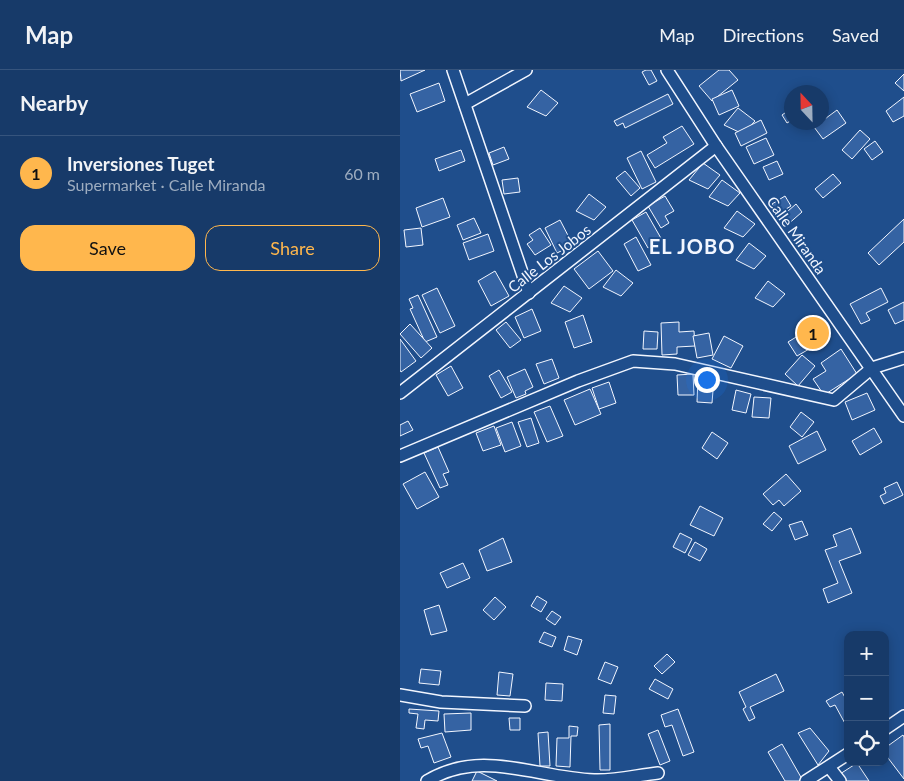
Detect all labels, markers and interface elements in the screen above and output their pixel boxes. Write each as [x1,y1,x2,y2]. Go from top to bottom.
text: Map [25,20,73,49]
text: Map [659,24,695,46]
text: Directions [723,24,804,46]
text: Saved [832,24,879,46]
north arrow [784,85,829,130]
text: Nearby [20,90,88,115]
text: Inversiones Tuget [67,152,215,175]
text: 1 [31,164,41,183]
text: 60 m [344,164,380,183]
text: Supermarket · Calle Miranda [67,175,266,194]
street label: Calle Miranda [764,193,830,277]
street label: Calle Los Jobos [504,220,594,296]
button: Save [20,225,195,271]
button: Share [205,225,380,271]
district label: EL JOBO [649,234,735,258]
pin: 1 [797,314,829,352]
your location [694,367,720,393]
map controls [844,631,889,766]
button: + [844,631,889,676]
button: − [844,676,889,721]
button: locate [844,721,889,766]

